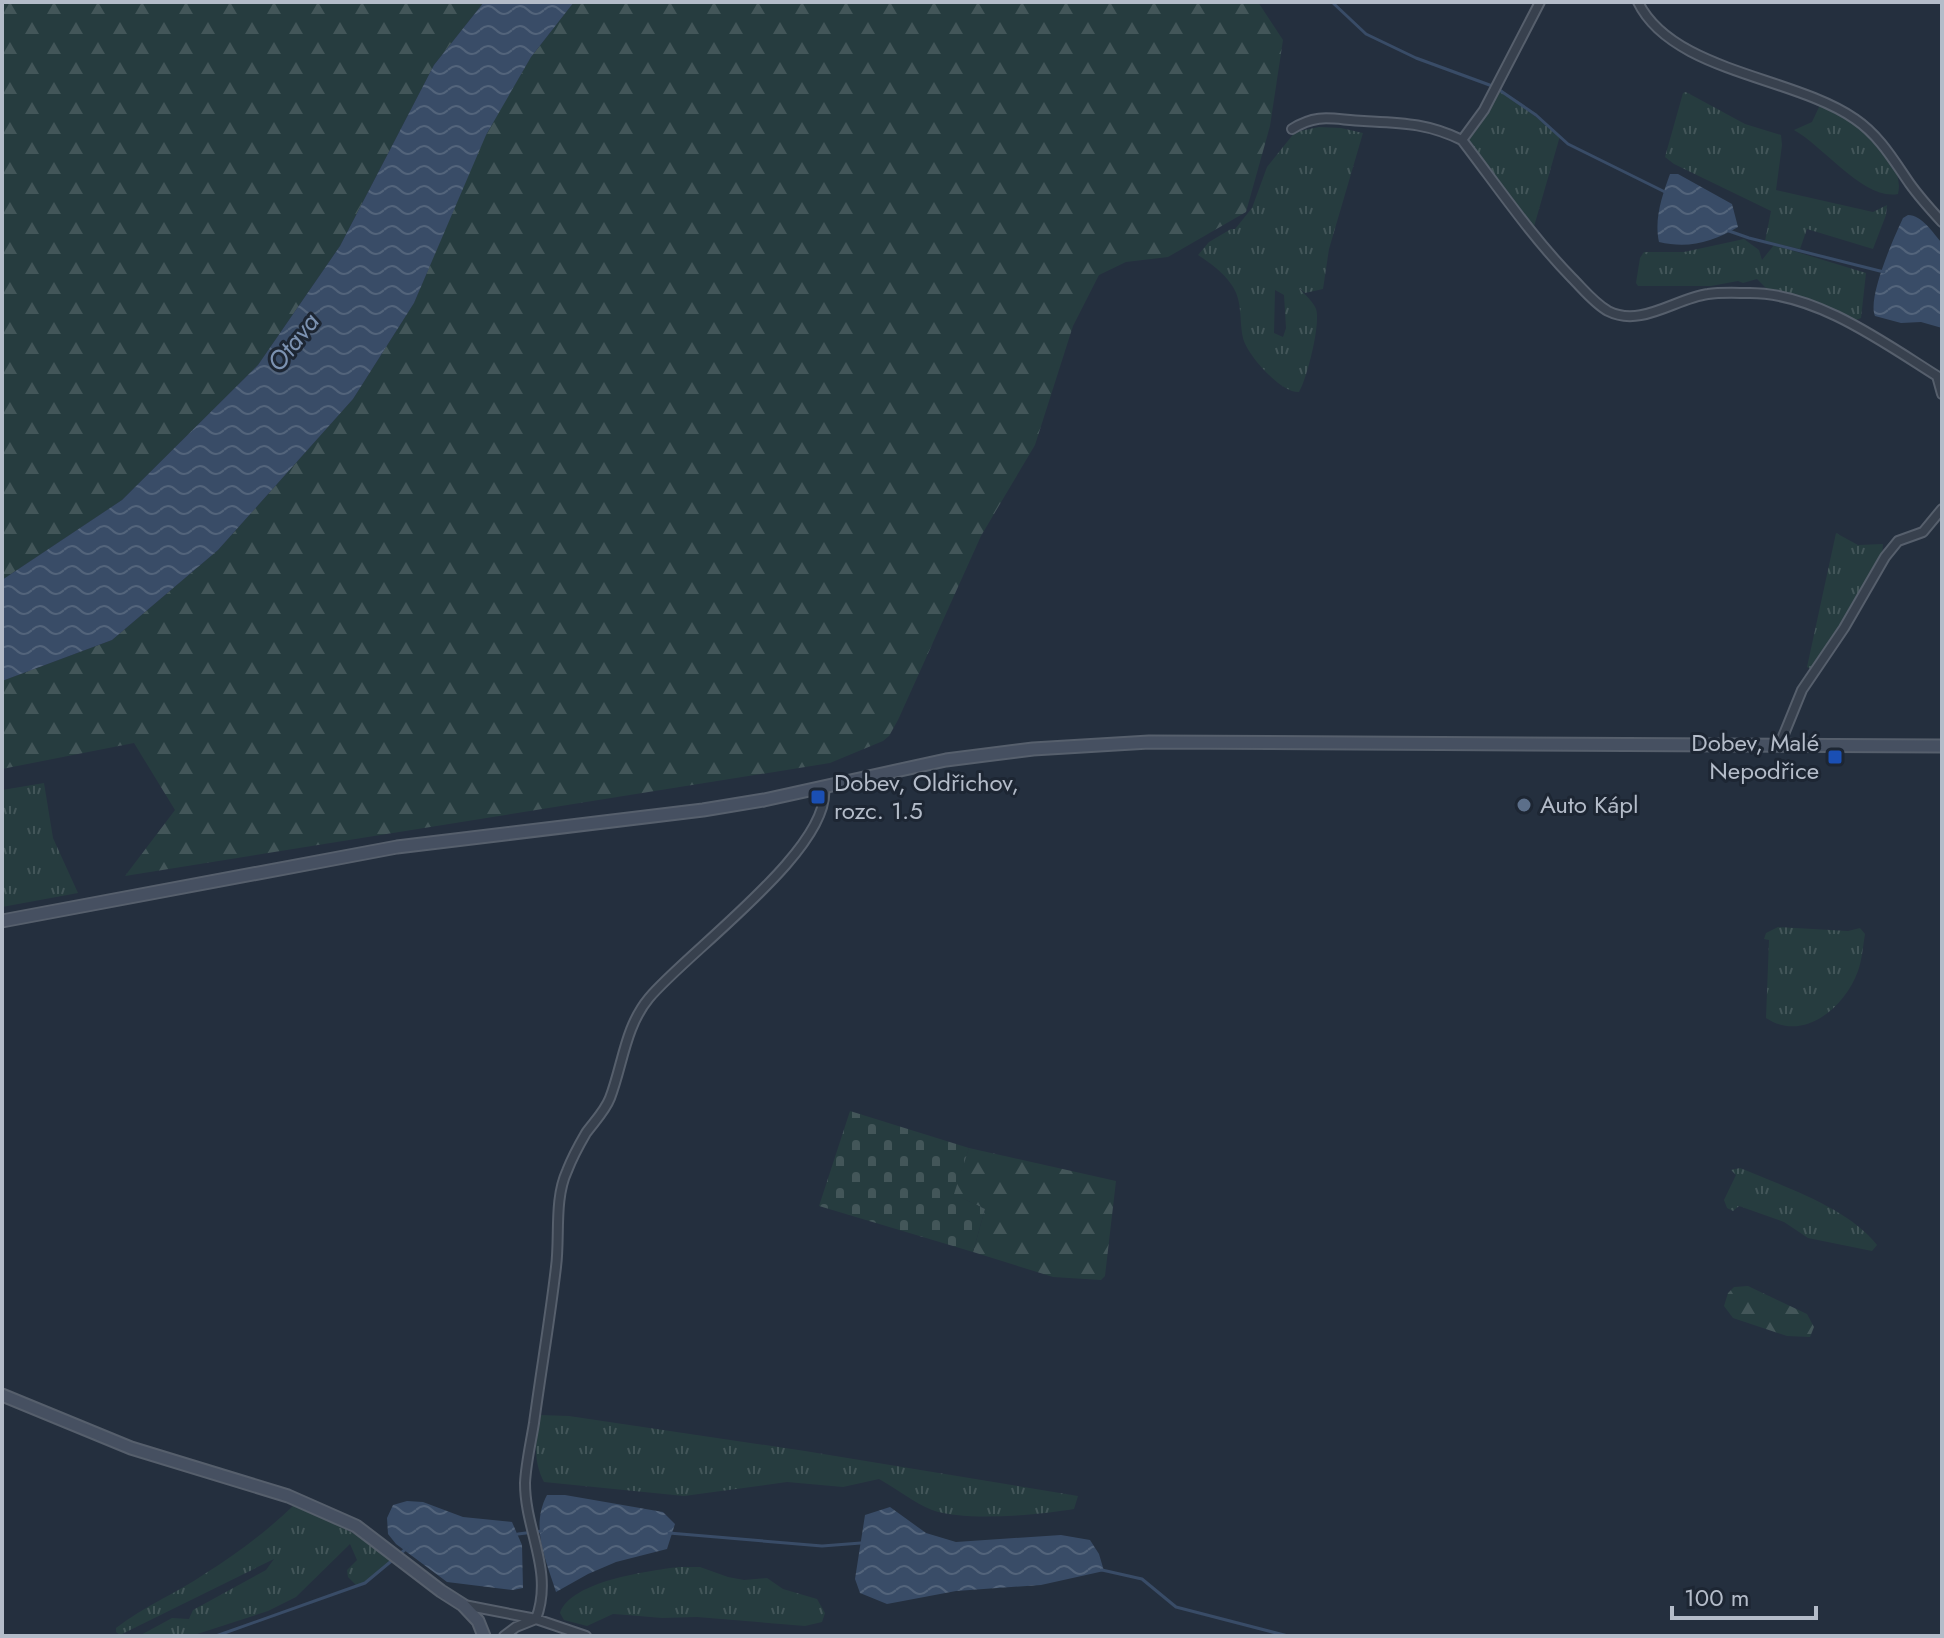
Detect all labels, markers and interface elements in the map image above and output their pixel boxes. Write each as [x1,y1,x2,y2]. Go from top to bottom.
water label: Otava [258,304,329,380]
place label: Dobev, Malé Nepodřice [1691,725,1819,788]
marker: Dobev, Malé Nepodřice [1826,748,1844,766]
place label: Dobev, Oldřichov, rozc. 1.5 [834,765,1019,828]
place label: Auto Kápl [1540,787,1638,822]
marker: Dobev, Oldřichov, rozc. 1.5 [809,788,827,806]
marker: Auto Kápl [1515,796,1533,814]
scale bar [1672,1570,1816,1620]
text: 100 m [1684,1580,1750,1615]

